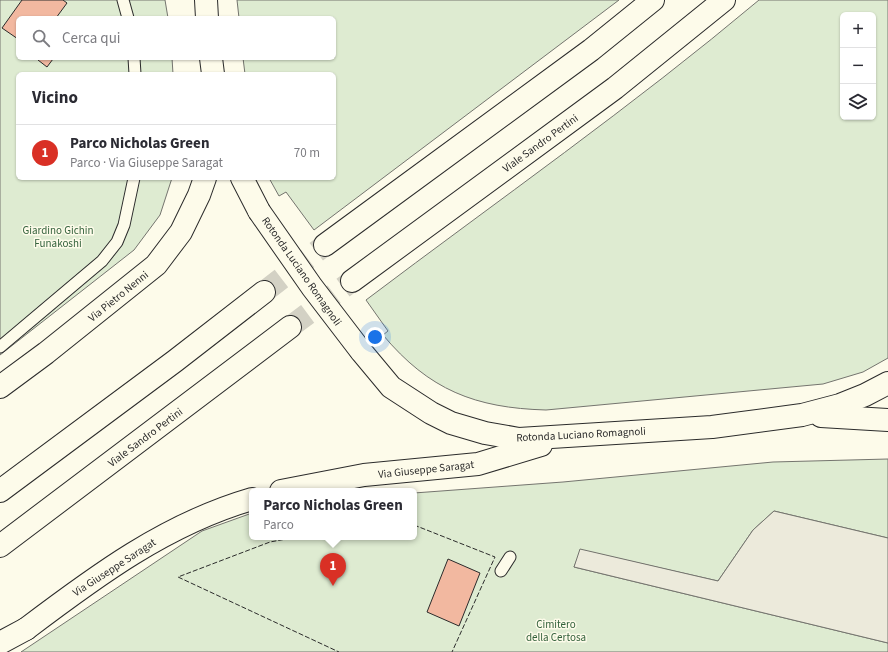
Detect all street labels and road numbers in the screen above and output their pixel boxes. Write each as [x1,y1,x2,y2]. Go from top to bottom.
street label: Viale Sandro Pertini [499,111,581,176]
street label: Rotonda Luciano Romagnoli [258,214,345,329]
street label: Via Pietro Nenni [85,267,152,325]
street label: Viale Sandro Pertini [105,404,186,471]
street label: Rotonda Luciano Romagnoli [516,424,646,445]
street label: Via Giuseppe Saragat [377,457,475,482]
street label: Via Giuseppe Saragat [70,535,159,600]

